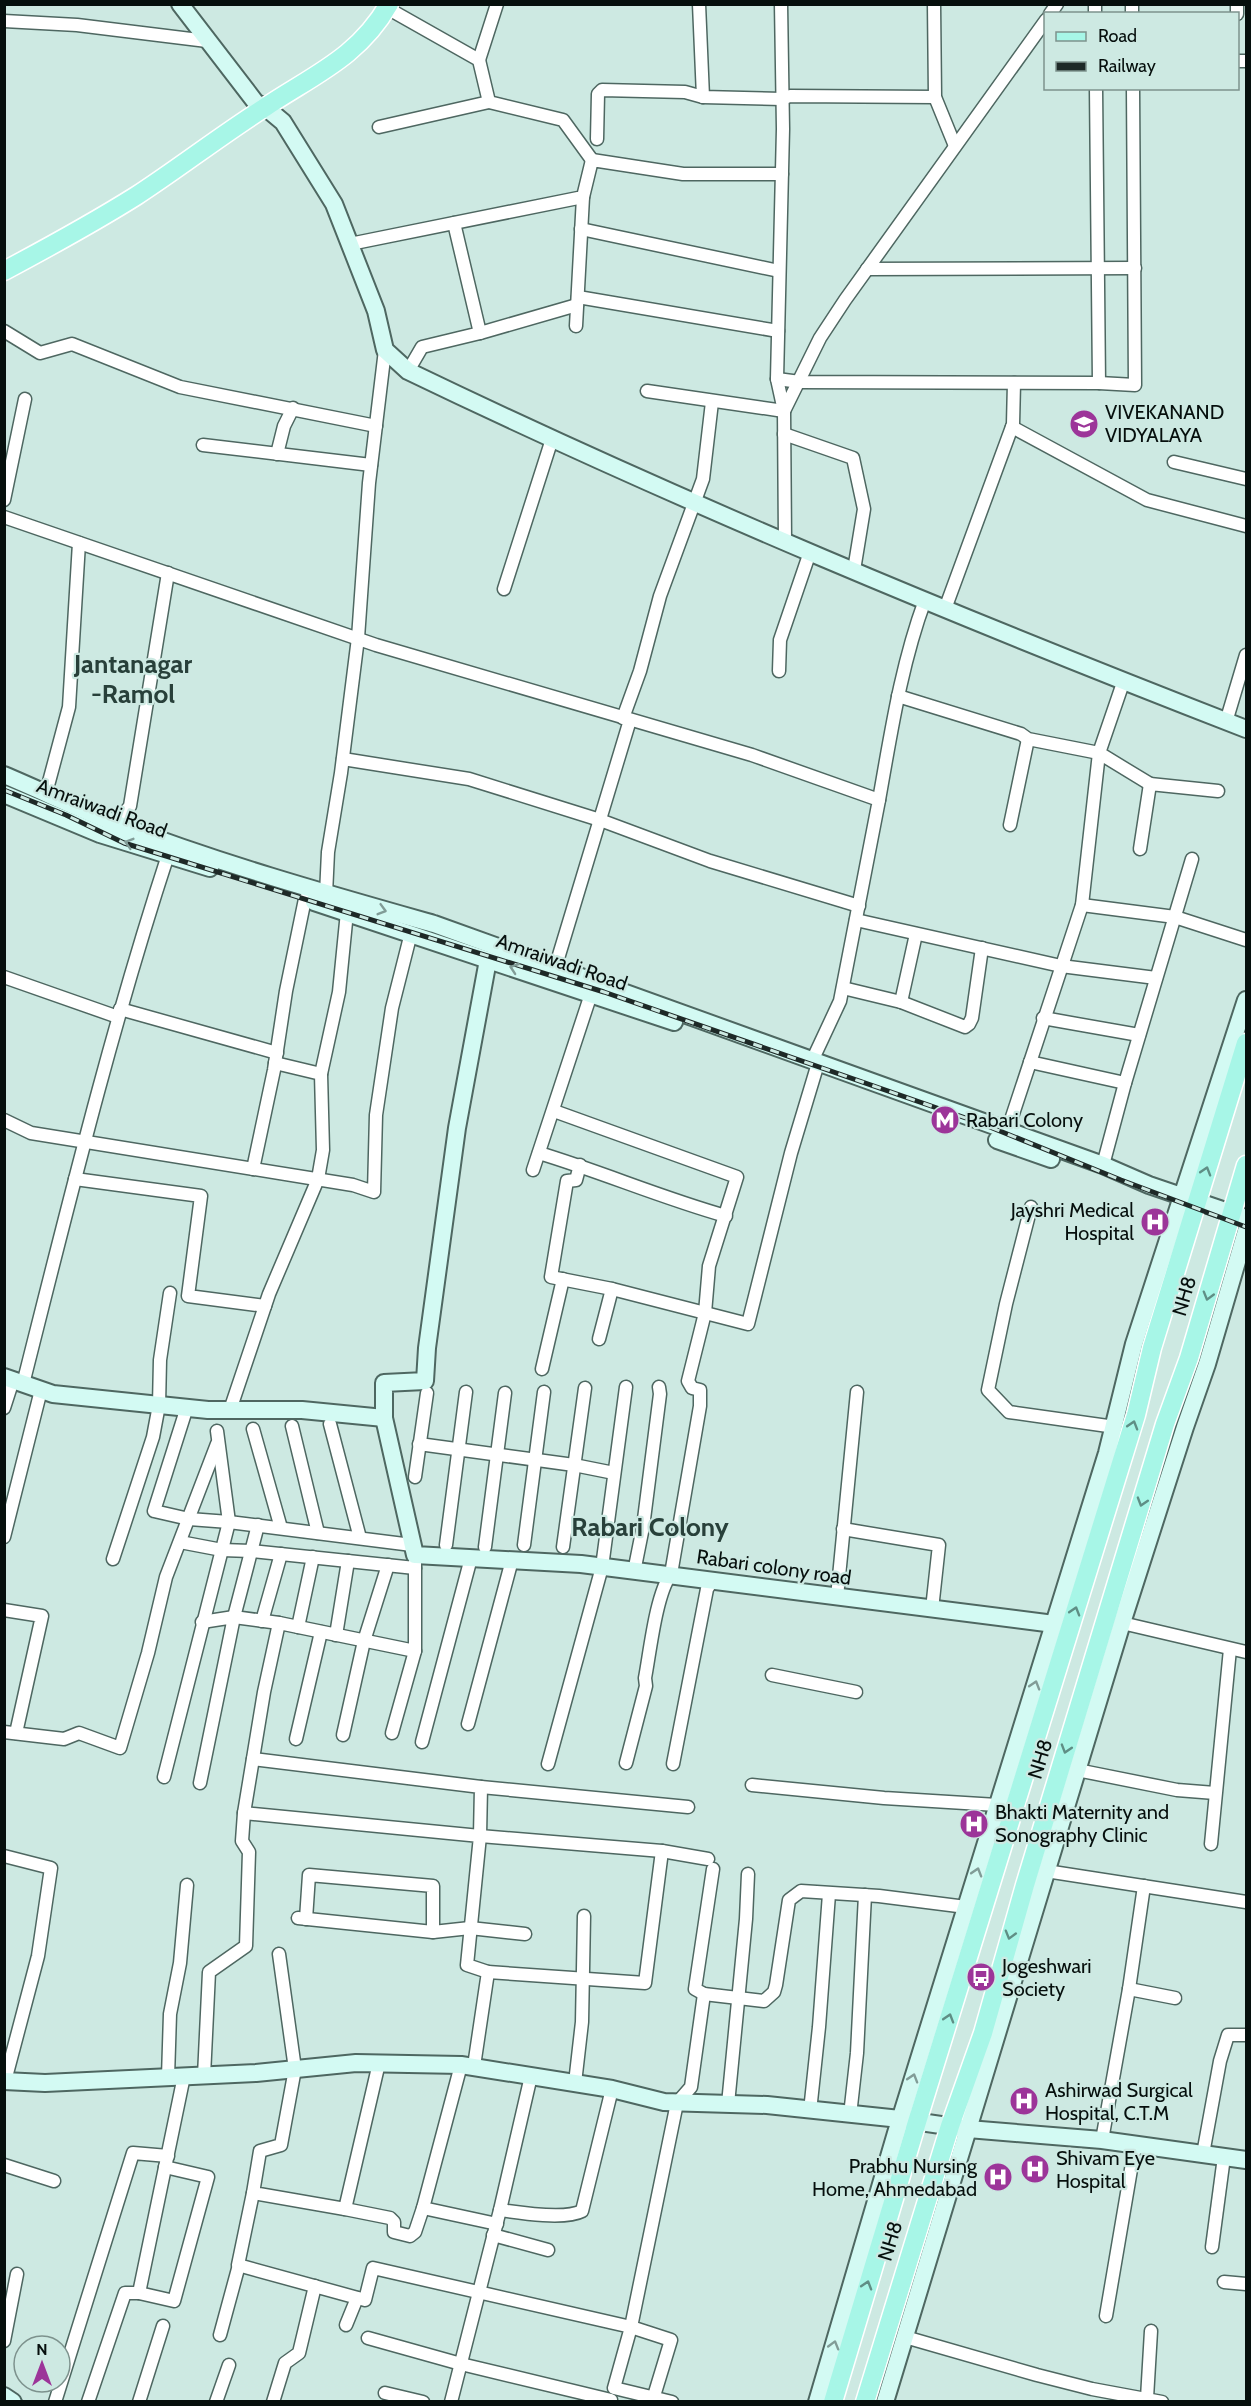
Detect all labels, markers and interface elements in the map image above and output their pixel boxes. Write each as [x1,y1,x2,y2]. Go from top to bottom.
legend [1044,12,1239,90]
text: Road [1098,25,1137,47]
text: Railway [1098,55,1156,77]
place label: VIVEKANAND VIDYALAYA [1105,400,1224,447]
school or university icon: VIVEKANAND VIDYALAYA [1068,408,1100,440]
district label: Jantanagar -Ramol [73,648,192,710]
street label: Amraiwadi Road [33,773,171,843]
one-way arrow [124,838,135,850]
one-way arrow [376,902,386,915]
street label: Amraiwadi Road [493,928,631,996]
one-way arrow [509,963,520,976]
metro station icon: Rabari Colony [929,1104,961,1136]
place label: Rabari Colony [966,1108,1083,1132]
one-way arrow [1199,1166,1212,1177]
place label: Jayshri Medical Hospital [1010,1198,1134,1245]
hospital icon: Jayshri Medical Hospital [1139,1206,1171,1238]
street label: NH8 [1167,1273,1201,1319]
one-way arrow [1203,1291,1215,1301]
one-way arrow [1126,1420,1138,1431]
one-way arrow [1137,1496,1149,1507]
district label: Rabari Colony [571,1511,729,1543]
street label: Rabari colony road [695,1544,853,1590]
one-way arrow [1068,1606,1080,1617]
one-way arrow [1027,1680,1040,1691]
street label: NH8 [1023,1736,1057,1782]
one-way arrow [1061,1743,1073,1754]
place label: Bhakti Maternity and Sonography Clinic [995,1800,1169,1847]
hospital icon: Bhakti Maternity and Sonography Clinic [958,1808,990,1840]
one-way arrow [970,1867,982,1878]
one-way arrow [1005,1930,1017,1940]
place label: Jogeshwari Society [1001,1954,1092,2001]
bus stop icon: Jogeshwari Society [965,1961,997,1993]
one-way arrow [942,2013,954,2024]
one-way arrow [906,2073,918,2084]
place label: Ashirwad Surgical Hospital, C.T.M [1045,2078,1193,2125]
hospital icon: Ashirwad Surgical Hospital, C.T.M [1008,2085,1040,2117]
place label: Shivam Eye Hospital [1056,2146,1155,2193]
hospital icon: Shivam Eye Hospital [1019,2153,1051,2185]
place label: Prabhu Nursing Home, Ahmedabad [812,2154,978,2201]
hospital icon: Prabhu Nursing Home, Ahmedabad [982,2161,1014,2193]
street label: NH8 [873,2218,907,2264]
one-way arrow [860,2280,872,2291]
north arrow [12,2334,72,2394]
text: N [36,2340,48,2359]
one-way arrow [827,2340,839,2351]

